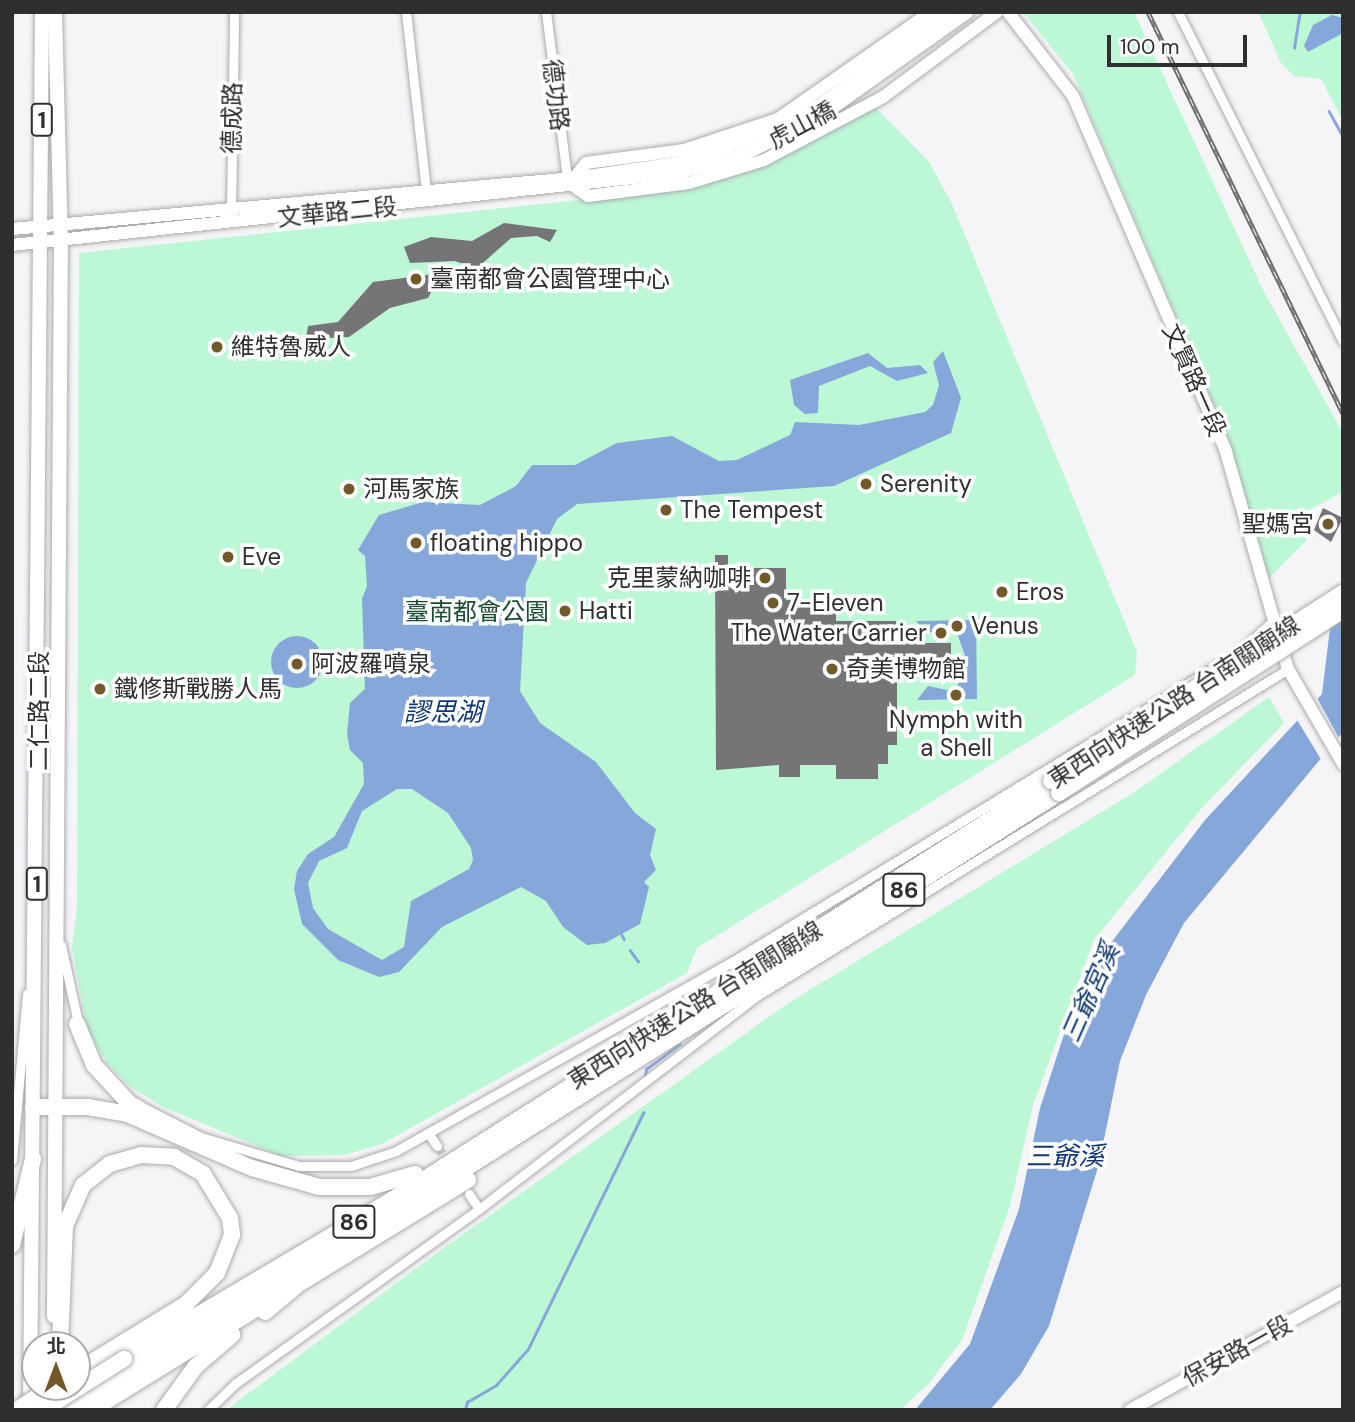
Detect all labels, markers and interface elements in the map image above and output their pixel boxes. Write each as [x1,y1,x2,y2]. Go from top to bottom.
scale bar [1110,21,1250,65]
text: 100 m [1120,33,1180,61]
street label: 德功路 [537,58,575,132]
street label: 德成路 [217,82,247,154]
street label: 虎山橋 [763,95,841,155]
road number: 1 [30,100,54,140]
street label: 文華路二段 [276,191,398,233]
place label: 臺南都會公園管理中心 [430,265,670,293]
marker: 臺南都會公園管理中心 [408,271,424,287]
street label: 文賢路一段 [1156,319,1232,441]
place label: 維特魯威人 [231,333,351,361]
marker: 維特魯威人 [209,339,225,355]
place label: Serenity [880,470,972,498]
place label: 河馬家族 [363,475,459,503]
marker: Serenity [858,476,874,492]
marker: 河馬家族 [341,481,357,497]
place label: The Tempest [680,496,823,524]
marker: The Tempest [658,502,674,518]
place label: 聖媽宮 [1242,510,1314,538]
marker: 聖媽宮 [1320,516,1336,532]
place label: floating hippo [430,529,583,557]
marker: floating hippo [408,535,424,551]
place label: Eve [242,543,281,571]
marker: Eve [220,549,236,565]
place label: 克里蒙納咖啡 [607,564,751,592]
marker: 克里蒙納咖啡 [757,570,773,586]
place label: Eros [1016,578,1064,606]
marker: Eros [994,584,1010,600]
place label: 7-Eleven [787,589,884,617]
marker: 7-Eleven [765,595,781,611]
place label: Hatti [579,597,633,625]
park label: 臺南都會公園 [405,598,549,626]
marker: Hatti [557,603,573,619]
street label: 東西向快速公路 台南關廟線 [1043,610,1305,794]
place label: Venus [971,612,1039,640]
marker: Venus [949,618,965,634]
place label: The Water Carrier [731,619,927,647]
marker: The Water Carrier [933,625,949,641]
place label: 阿波羅噴泉 [311,650,431,678]
street label: 二仁路二段 [25,651,53,771]
place label: 奇美博物館 [846,655,966,683]
marker: 阿波羅噴泉 [289,656,305,672]
marker: 奇美博物館 [824,661,840,677]
place label: 鐵修斯戰勝人馬 [114,675,282,703]
marker: 鐵修斯戰勝人馬 [92,681,108,697]
marker: Nymph with a Shell [948,687,964,703]
water label: 謬思湖 [404,697,482,729]
place label: Nymph with a Shell [889,706,1023,762]
road number: 1 [25,864,49,904]
road number: 86 [881,870,927,909]
street label: 東西向快速公路 台南關廟線 [563,915,827,1095]
water label: 三爺宮溪 [1056,939,1126,1047]
water label: 三爺溪 [1026,1141,1104,1173]
road number: 86 [331,1203,377,1242]
street label: 保安路一段 [1178,1309,1296,1393]
north arrow [21,1331,91,1401]
text: 北 [46,1334,66,1359]

